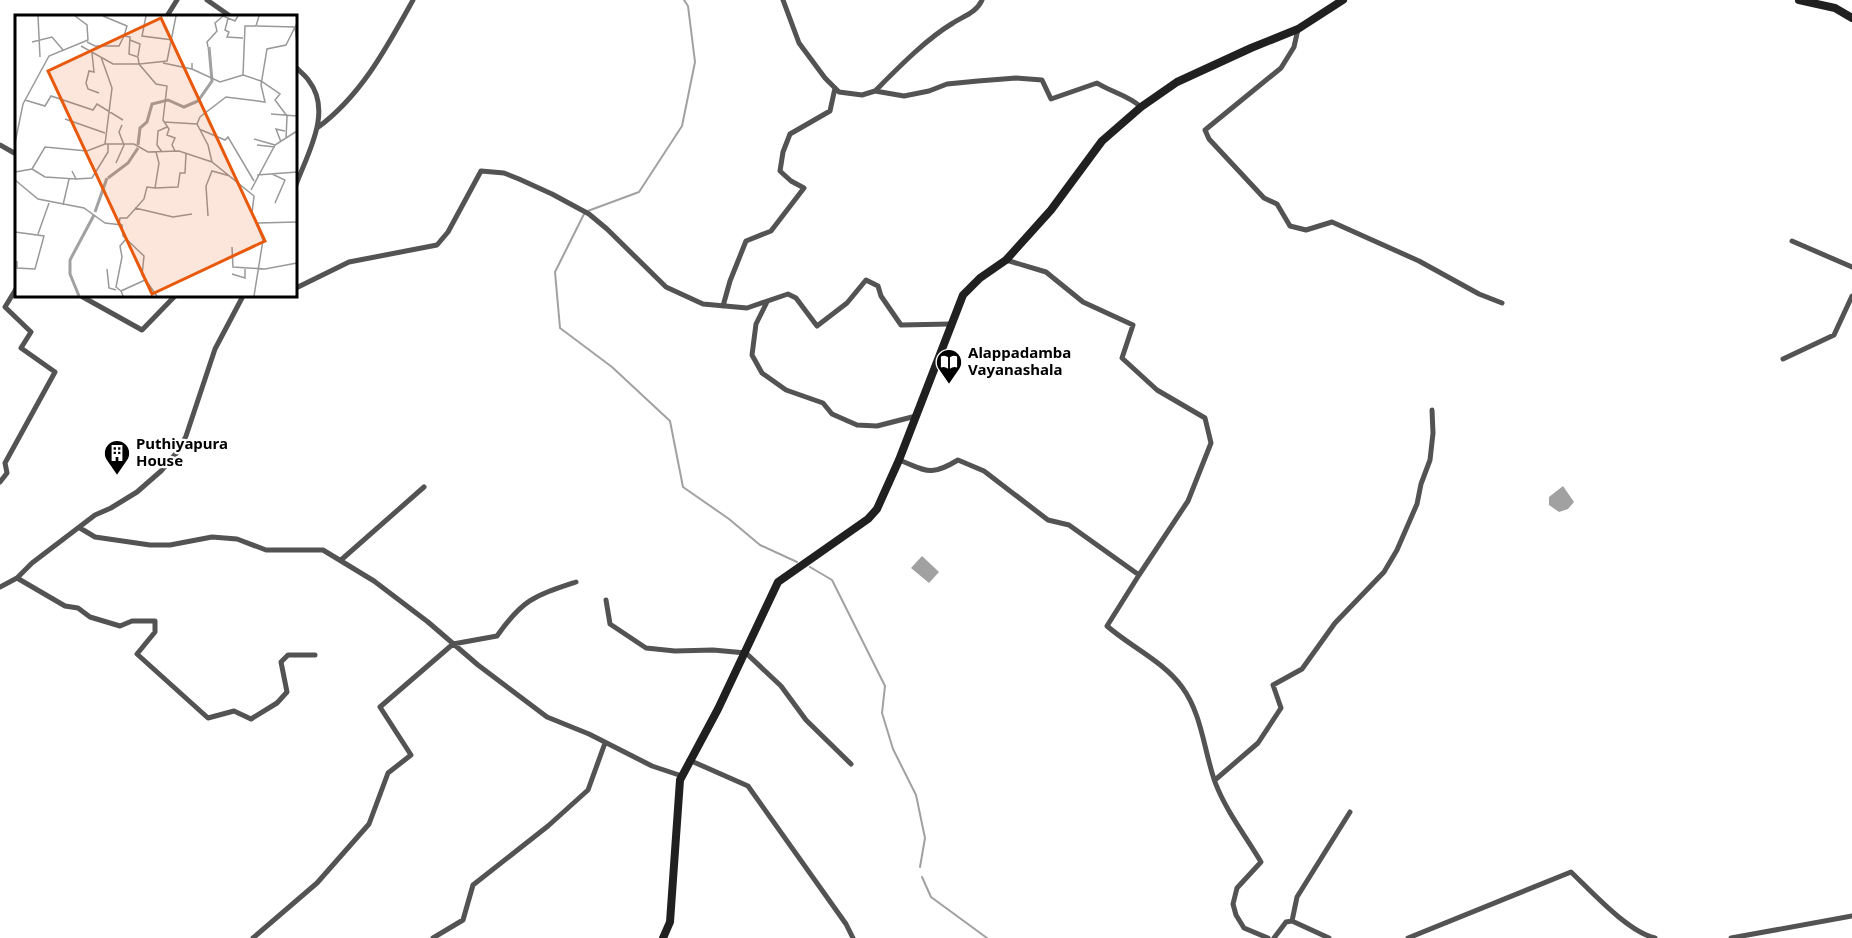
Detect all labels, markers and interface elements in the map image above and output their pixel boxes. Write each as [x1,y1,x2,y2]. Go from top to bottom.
inset map [15,15,297,297]
place label: Alappadamba Vayanashala [968,342,1071,379]
library icon: Alappadamba Vayanashala [934,347,964,385]
place label: Puthiyapura House [136,433,228,470]
building icon: Puthiyapura House [102,438,132,476]

